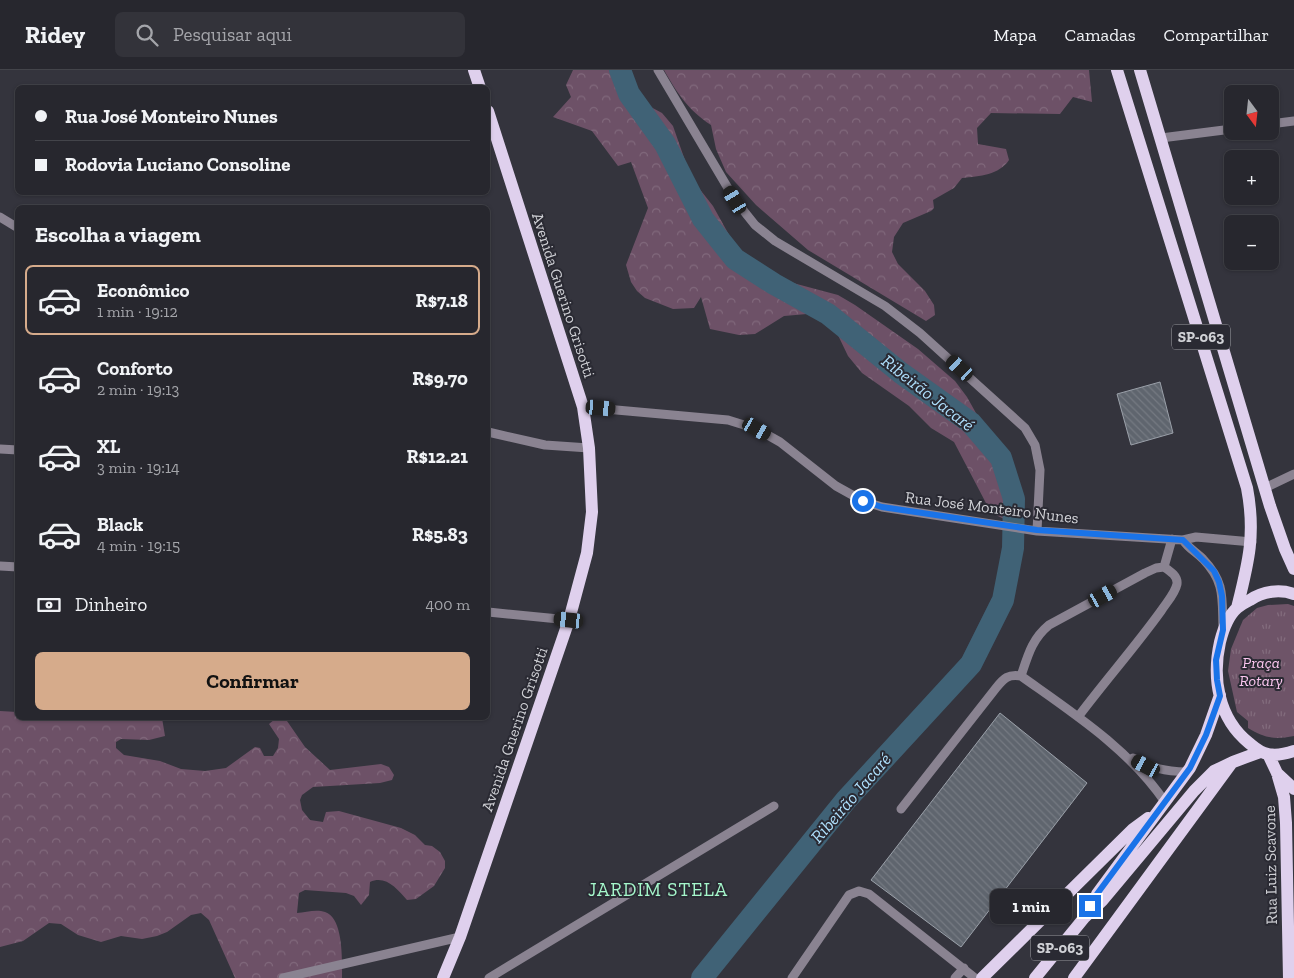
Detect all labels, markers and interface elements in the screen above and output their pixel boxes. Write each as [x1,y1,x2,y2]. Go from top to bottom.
search box [115,12,465,57]
text: Ridey [25,20,85,49]
icon: search [133,21,161,49]
text: Pesquisar aqui [173,23,292,46]
text: Mapa [994,24,1037,46]
text: Camadas [1065,24,1136,46]
text: Compartilhar [1164,24,1269,46]
north arrow [1224,85,1279,140]
map controls [1224,85,1279,270]
text: Rua José Monteiro Nunes [65,105,278,128]
button: + [1224,150,1279,205]
text: Rodovia Luciano Consoline [65,153,290,176]
car [720,183,749,217]
street label: Avenida Guerino Grisotti [528,210,599,381]
button: − [1224,215,1279,270]
text: Escolha a viagem [35,221,201,248]
icon: car [37,278,82,323]
text: Econômico [97,279,190,302]
text: R$7.18 [416,289,468,312]
text: 1 min · 19:12 [97,302,178,321]
road number: SP-063 [1172,324,1230,350]
water label: Ribeirão Jacaré [877,350,979,436]
car [943,352,976,384]
icon: car [37,356,82,401]
text: Conforto [97,357,173,380]
text: R$9.70 [412,367,468,390]
text: 2 min · 19:13 [97,380,179,399]
car [585,399,616,417]
car [740,415,773,443]
icon: car [37,434,82,479]
text: XL [97,435,120,458]
text: R$12.21 [406,445,468,468]
text: 3 min · 19:14 [97,458,180,477]
street label: Rua José Monteiro Nunes [904,487,1080,528]
route start [852,490,874,512]
icon: car [37,512,82,557]
text: Black [97,513,143,536]
text: R$5.83 [412,523,468,546]
text: 4 min · 19:15 [97,536,180,555]
car [1086,582,1119,610]
icon: cash [35,591,63,619]
text: Dinheiro [75,593,147,616]
text: 400 m [426,595,470,614]
car [553,611,584,629]
street label: Avenida Guerino Grisotti [477,644,552,814]
button: Confirmar [35,652,470,710]
park label: Praça Rotary [1239,653,1283,690]
water label: Ribeirão Jacaré [806,748,896,847]
car [1129,752,1162,780]
street label: Rua Luiz Scavone [1260,805,1281,925]
district label: JARDIM STELA [588,878,728,901]
callout: 1 min [990,888,1072,924]
route end [1079,895,1101,917]
text: 1 min [1012,897,1050,916]
road number: SP-063 [1031,936,1089,960]

